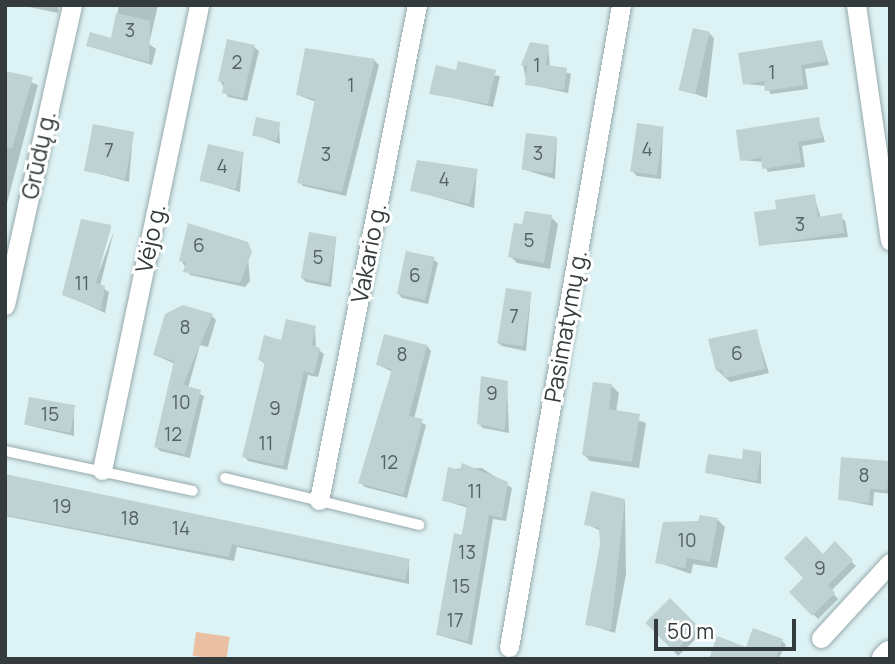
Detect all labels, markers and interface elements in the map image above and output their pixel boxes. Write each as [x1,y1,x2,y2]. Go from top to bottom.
house number: 3 [125,20,135,42]
house number: 2 [232,52,242,74]
house number: 1 [533,55,541,77]
house number: 1 [768,62,776,84]
house number: 1 [347,75,355,97]
street label: Grūdų g. [15,108,61,202]
house number: 4 [641,139,653,161]
house number: 7 [104,140,114,162]
house number: 3 [533,143,543,165]
house number: 3 [321,144,331,166]
house number: 4 [216,156,228,178]
house number: 4 [438,169,450,191]
street label: Vėjo g. [129,201,171,275]
street label: Vakario g. [345,201,391,305]
house number: 3 [795,214,805,236]
house number: 5 [524,230,534,252]
house number: 6 [193,235,205,257]
house number: 5 [313,247,323,269]
street label: Pasimatymų g. [538,248,592,404]
house number: 6 [409,265,421,287]
house number: 11 [75,273,89,295]
house number: 7 [509,306,519,328]
house number: 8 [179,317,191,339]
house number: 6 [731,343,743,365]
house number: 8 [396,344,408,366]
house number: 9 [486,383,498,405]
house number: 10 [172,392,190,414]
house number: 9 [269,398,281,420]
house number: 15 [41,404,59,426]
house number: 12 [164,424,182,446]
house number: 11 [259,433,273,455]
house number: 12 [380,452,398,474]
house number: 8 [858,465,870,487]
house number: 11 [468,481,482,503]
house number: 19 [52,496,72,518]
house number: 18 [121,508,139,530]
house number: 14 [172,518,190,540]
house number: 10 [678,530,696,552]
house number: 13 [458,542,476,564]
house number: 9 [814,558,826,580]
house number: 15 [452,576,470,598]
scale bar [657,604,799,648]
house number: 17 [447,610,463,632]
text: 50 m [667,617,714,645]

